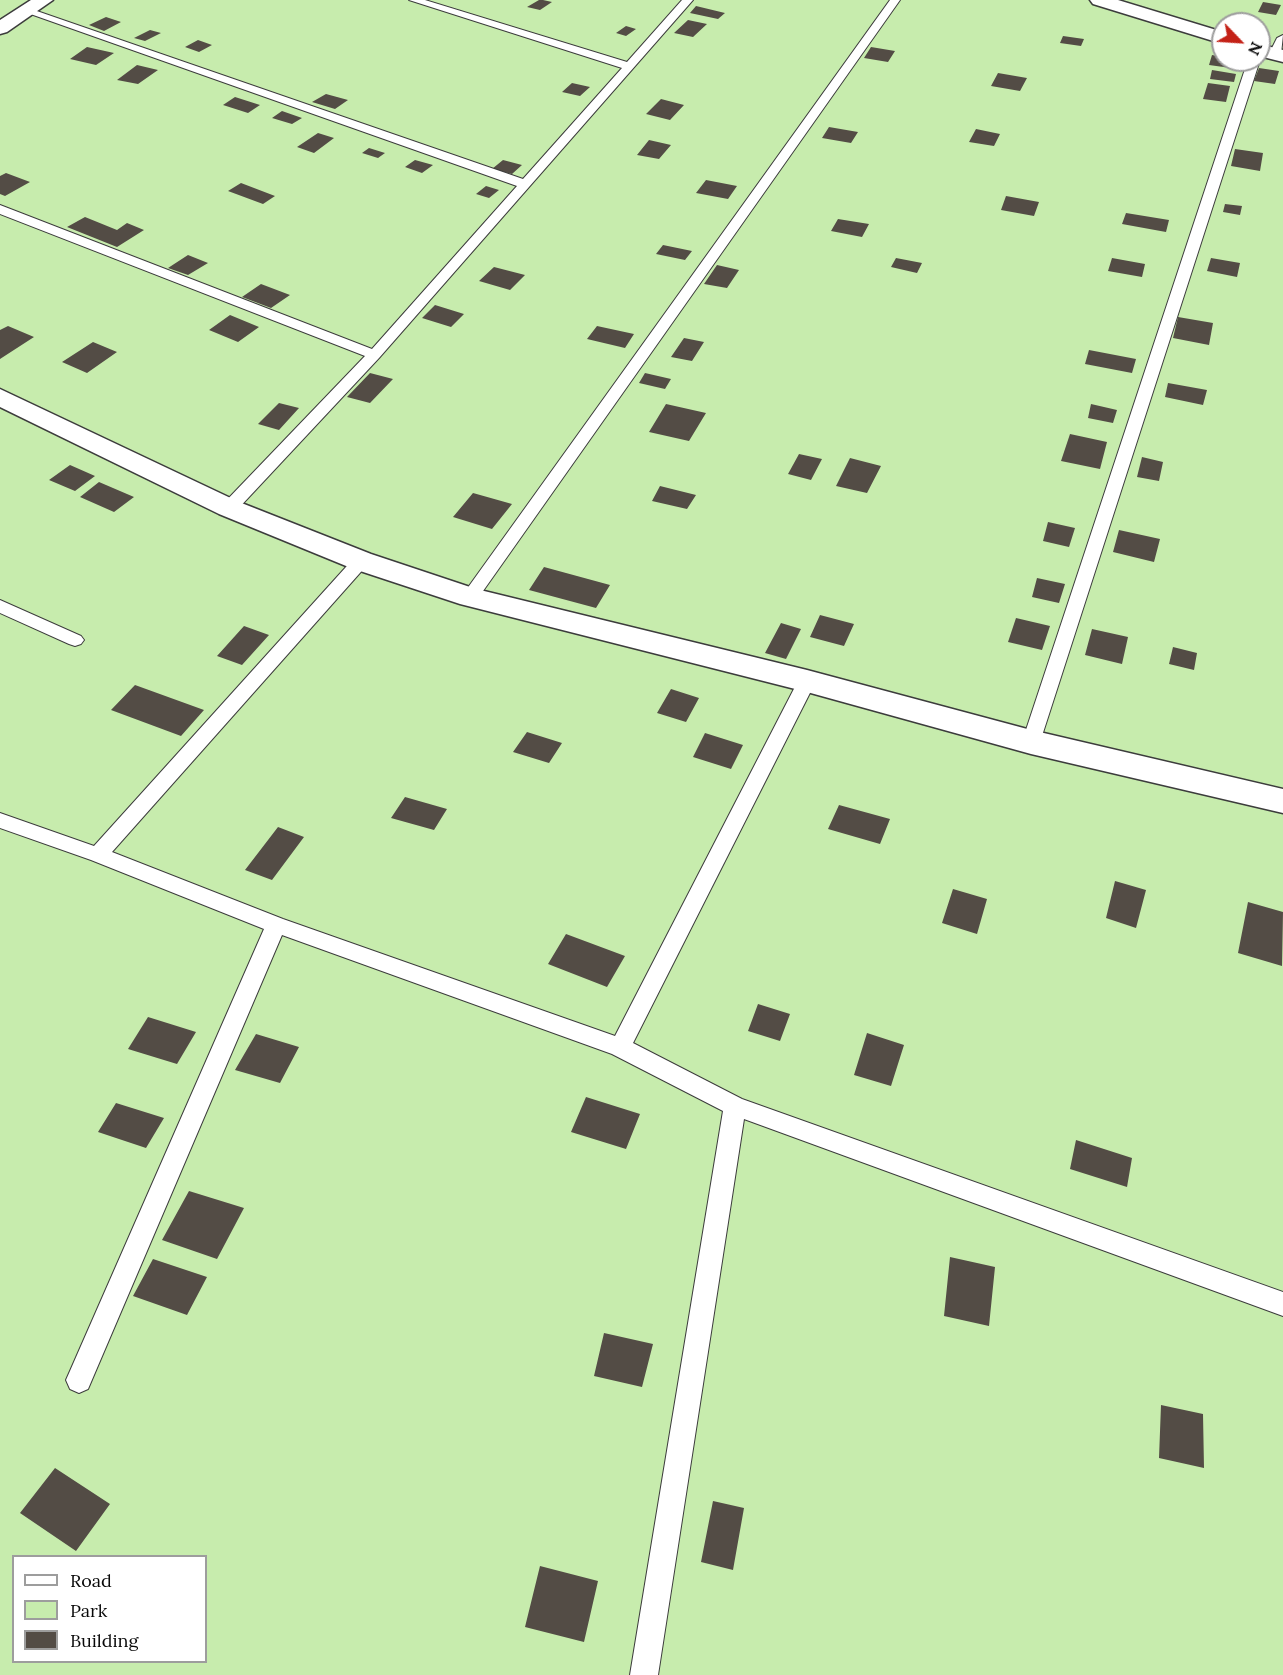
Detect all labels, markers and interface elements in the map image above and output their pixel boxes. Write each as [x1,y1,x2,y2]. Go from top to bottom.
north arrow [1211,12,1271,72]
text: N [1244,39,1267,59]
legend [12,1555,207,1663]
text: Road [70,1569,112,1592]
text: Park [70,1599,107,1622]
text: Building [70,1629,138,1652]

